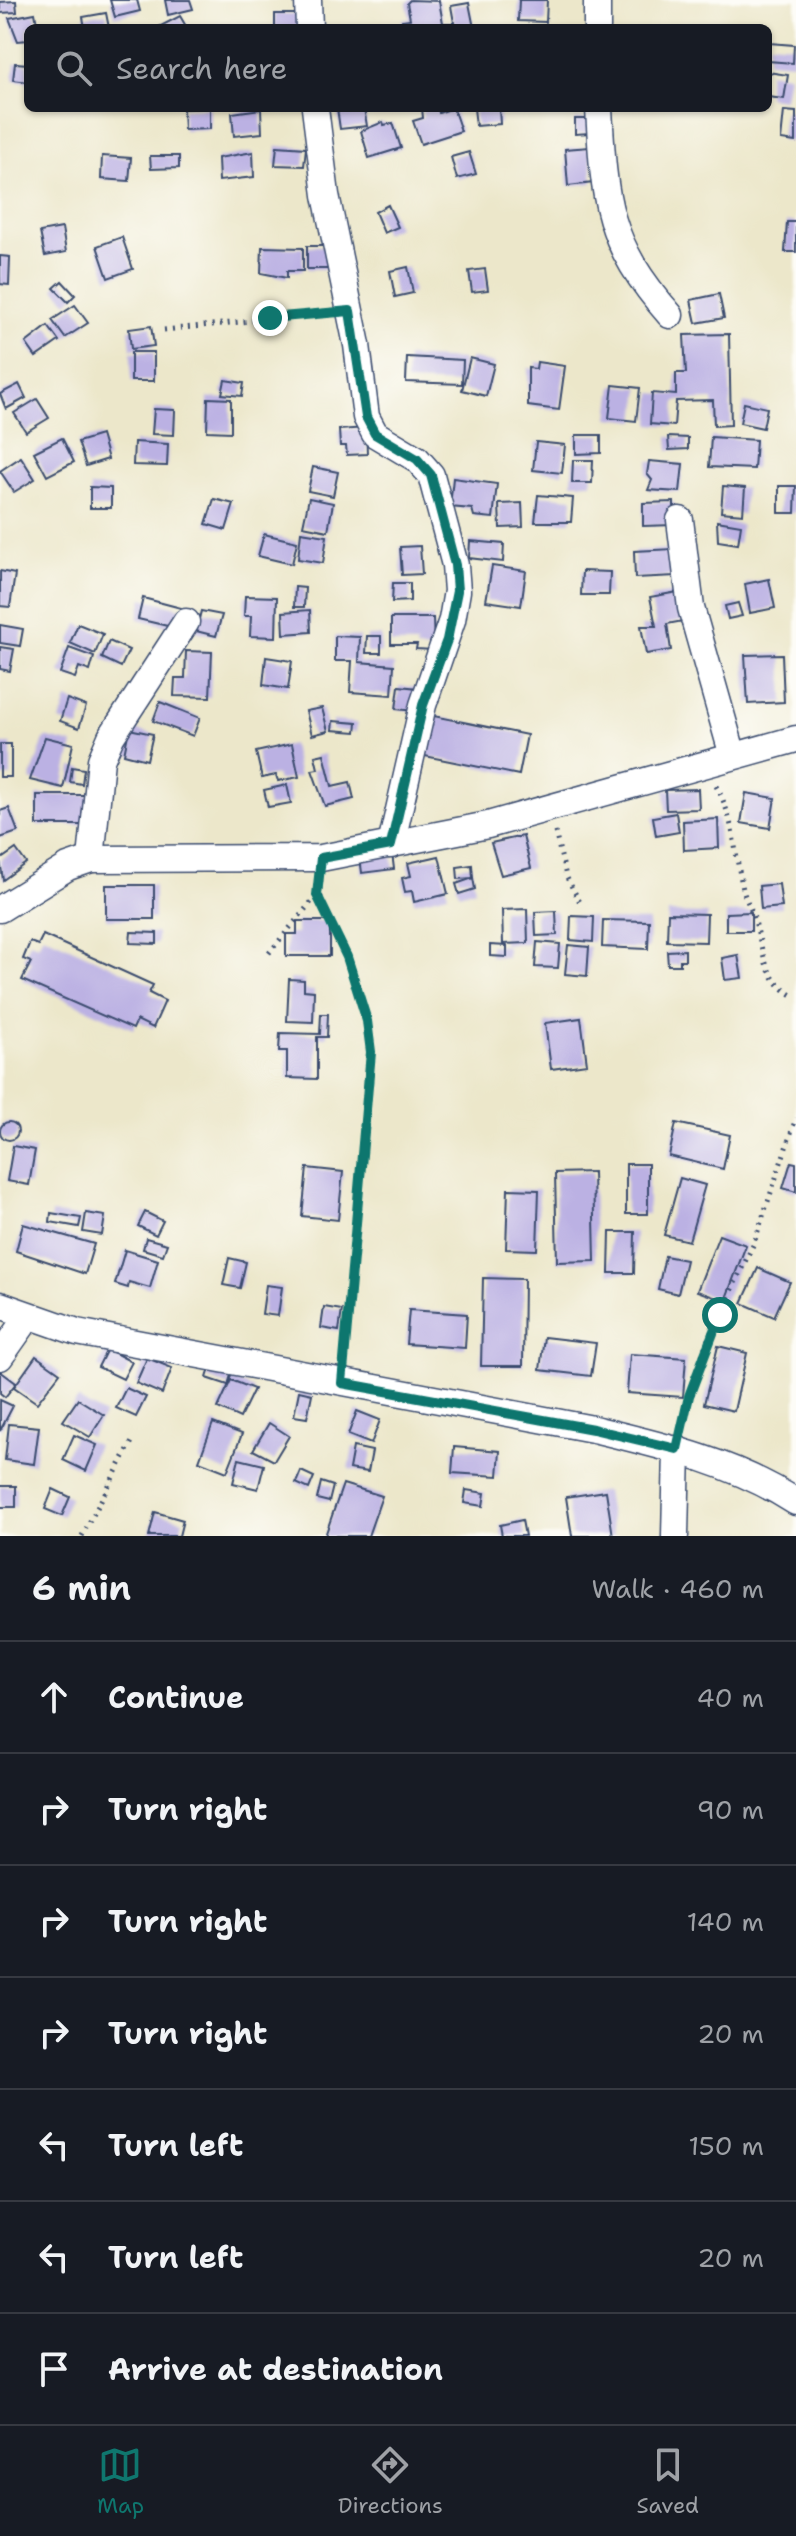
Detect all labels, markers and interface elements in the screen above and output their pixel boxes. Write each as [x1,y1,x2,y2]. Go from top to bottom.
search box [24,24,772,112]
icon: search [52,46,96,90]
text: Search here [116,48,287,89]
route end [252,300,288,336]
route start [702,1297,738,1333]
text: 6 min [32,1565,131,1611]
text: Walk · 460 m [591,1571,764,1606]
icon: ahead [32,1675,76,1719]
text: Continue [108,1677,244,1718]
text: 40 m [697,1680,764,1715]
icon: right [32,1787,76,1831]
text: Turn right [108,1789,267,1830]
text: 90 m [697,1792,764,1827]
icon: right [32,1899,76,1943]
text: Turn right [108,1901,267,1942]
text: 140 m [687,1904,764,1939]
icon: right [32,2011,76,2055]
text: Turn right [108,2013,267,2054]
text: 20 m [697,2016,764,2051]
icon: left [32,2123,76,2167]
text: Turn left [108,2125,243,2166]
text: 150 m [688,2128,764,2163]
icon: left [32,2235,76,2279]
text: Turn left [108,2237,243,2278]
text: 20 m [697,2240,764,2275]
icon: arrive [32,2347,76,2391]
text: Arrive at destination [108,2349,443,2390]
tab: Map [97,2443,144,2520]
tab: Directions [338,2443,443,2520]
tab: Saved [637,2443,699,2520]

